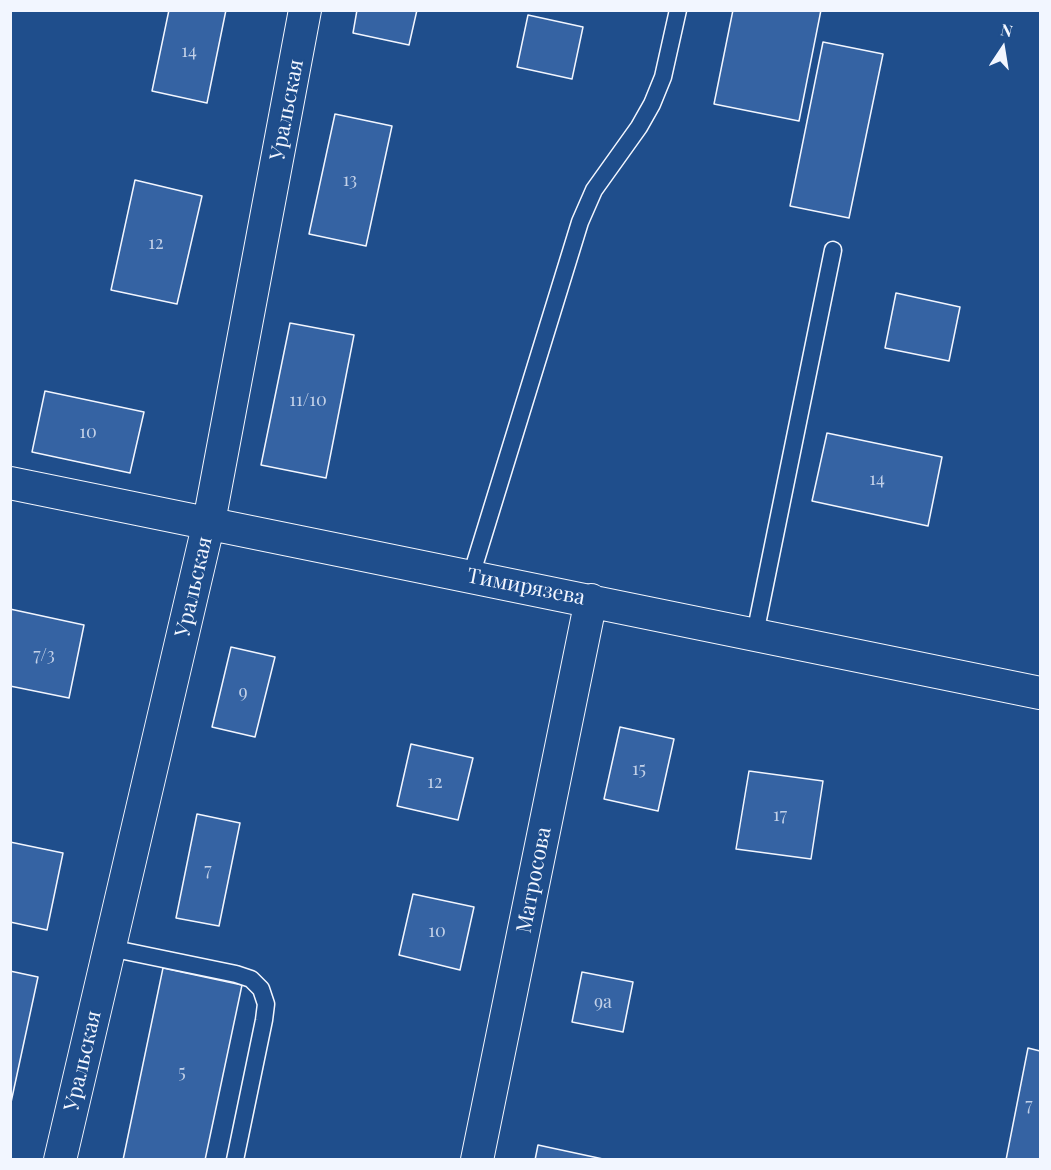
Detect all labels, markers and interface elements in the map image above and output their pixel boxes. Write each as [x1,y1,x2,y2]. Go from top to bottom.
north arrow [973,18,1033,78]
text: N [999,18,1015,41]
house number: 14 [181,40,197,62]
street label: Уральская [265,57,309,163]
house number: 13 [343,169,357,191]
house number: 12 [148,232,164,254]
house number: 11/10 [289,389,327,411]
house number: 10 [79,421,97,443]
house number: 14 [869,468,885,490]
street label: Уральская [170,534,218,640]
street label: Тимирязева [465,563,587,611]
house number: 7/3 [33,644,55,666]
house number: 9 [238,681,248,703]
house number: 15 [632,758,646,780]
house number: 12 [427,771,443,793]
house number: 17 [773,804,787,826]
street label: Матросова [511,825,557,935]
house number: 7 [204,859,212,881]
house number: 10 [428,920,446,942]
house number: 9а [594,991,612,1013]
street label: Уральская [59,1008,107,1114]
house number: 5 [178,1061,186,1083]
house number: 7 [1025,1094,1033,1116]

